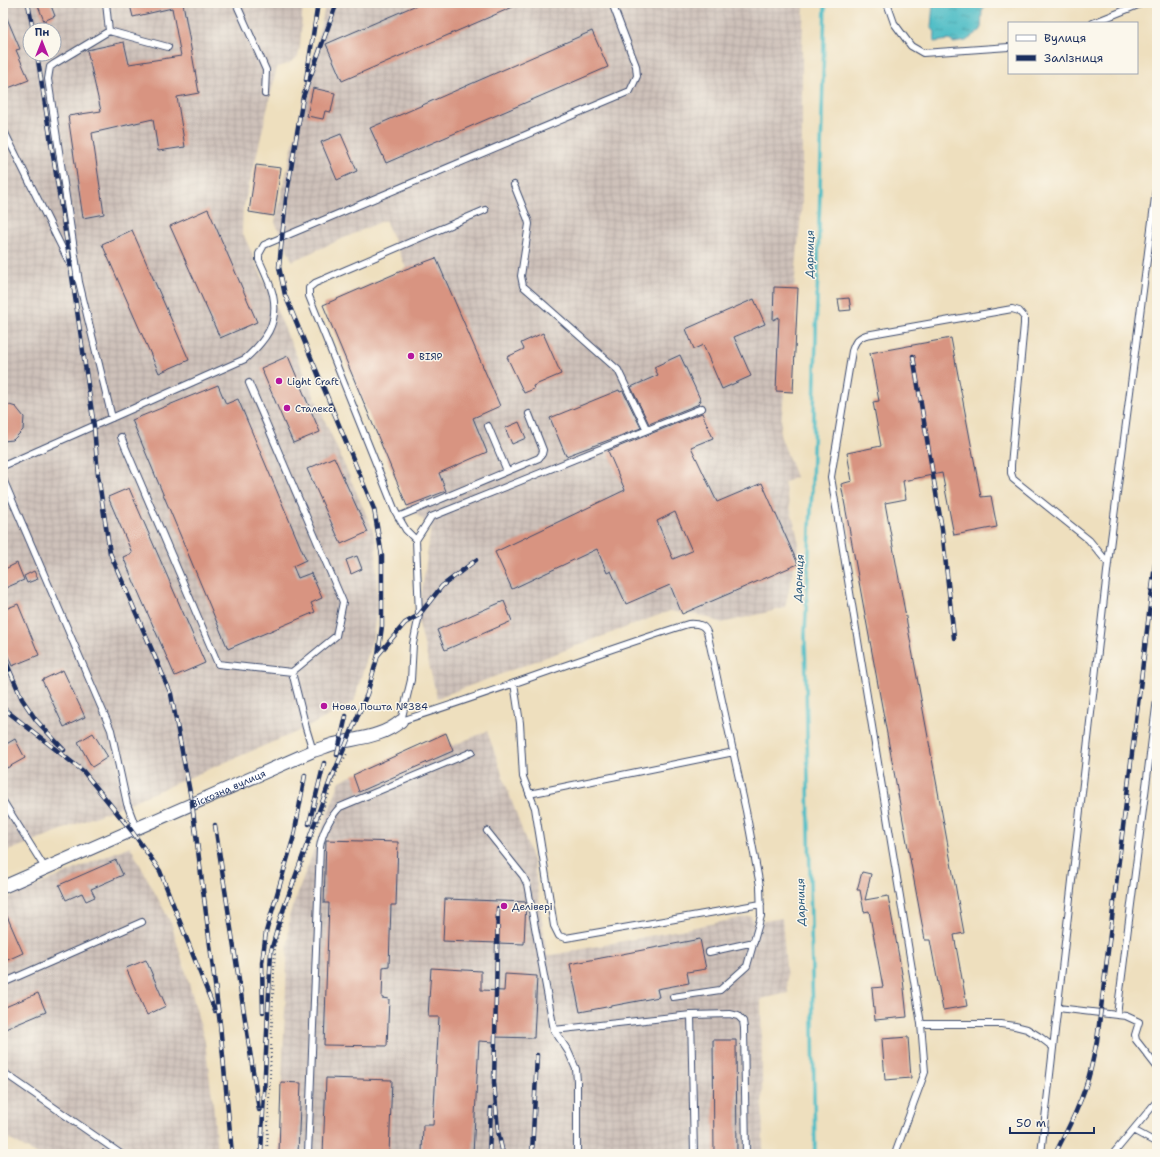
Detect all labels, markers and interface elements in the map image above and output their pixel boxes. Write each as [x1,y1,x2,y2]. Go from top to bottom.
north arrow [22,22,62,62]
legend [1008,22,1138,74]
text: Пн [35,25,49,40]
text: Вулиця [1044,30,1086,46]
text: Залізниця [1044,50,1103,66]
water label: Дарниця [802,230,818,279]
place label: ВІЯР [419,350,443,363]
marker: ВІЯР [406,351,416,361]
place label: Light Craft [287,375,339,388]
marker: Light Craft [274,376,284,386]
place label: Сталекс [295,402,333,415]
marker: Сталекс [282,403,292,413]
water label: Дарниця [790,554,808,603]
place label: Нова Пошта №384 [332,700,428,713]
marker: Нова Пошта №384 [319,701,329,711]
street label: Віскозна вулиця [189,766,267,810]
water label: Дарниця [793,878,809,927]
place label: Делівері [512,900,553,913]
marker: Делівері [499,901,509,911]
scale bar [1010,1109,1094,1135]
text: 50 m [1016,1115,1046,1131]

